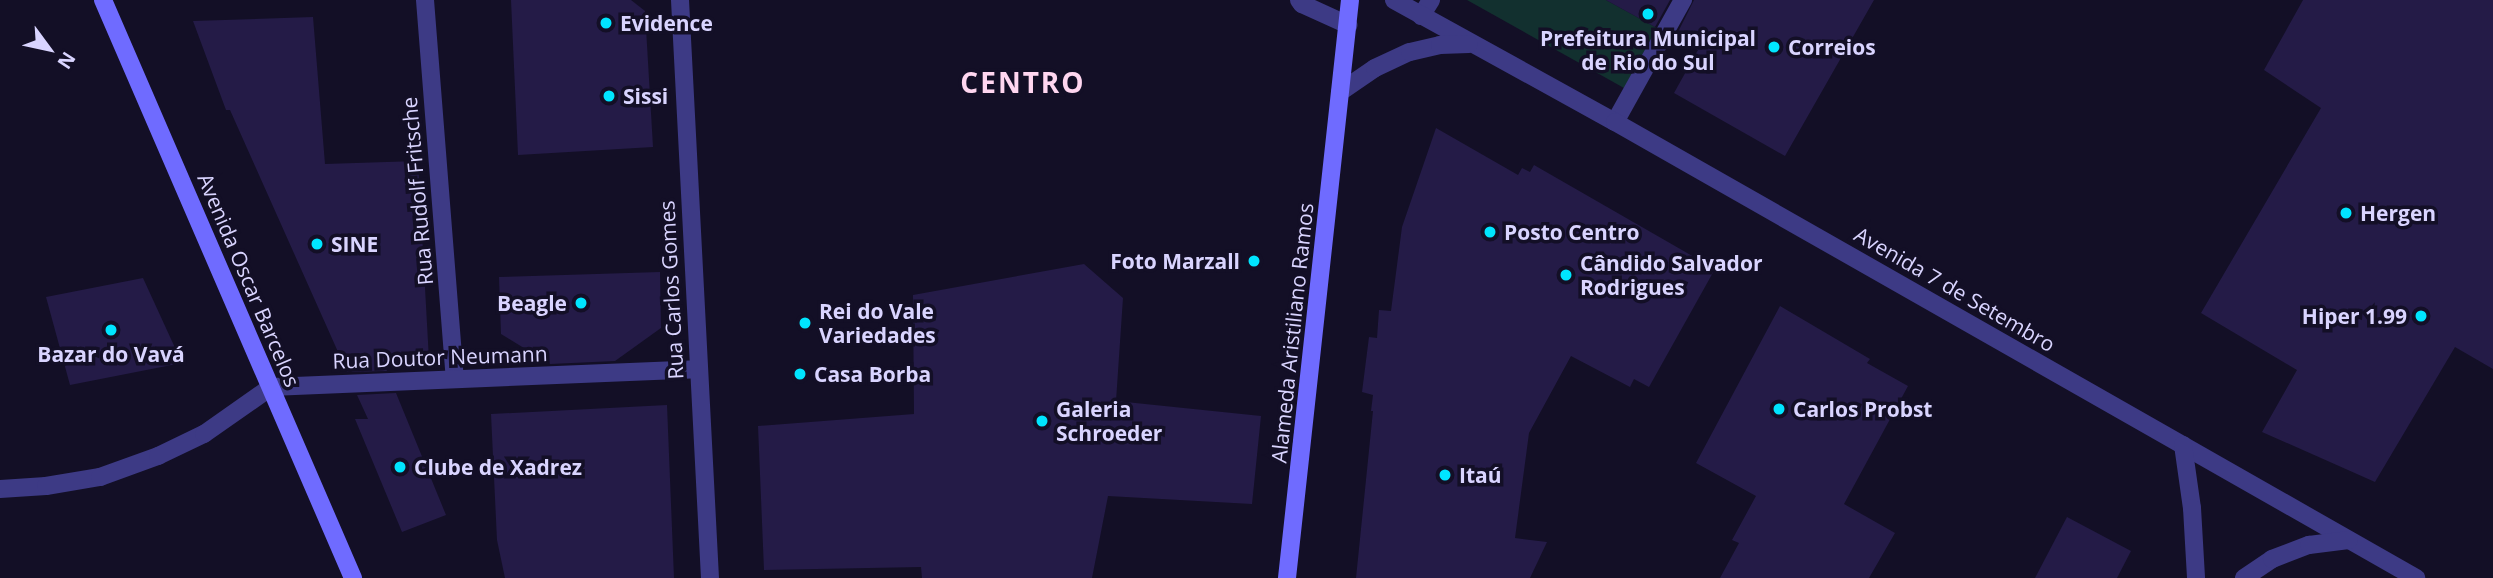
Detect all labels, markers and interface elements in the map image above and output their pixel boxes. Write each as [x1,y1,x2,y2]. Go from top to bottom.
marker: Prefeitura Municipal de Rio do Sul [1640,6,1656,22]
place label: Evidence [620,10,713,36]
north arrow [14,14,84,84]
marker: Evidence [598,15,614,31]
place label: Prefeitura Municipal de Rio do Sul [1540,25,1756,75]
place label: Correios [1788,34,1876,60]
marker: Correios [1766,39,1782,55]
text: N [52,47,82,74]
district label: CENTRO [961,65,1085,99]
place label: Sissi [623,83,668,109]
marker: Sissi [601,88,617,104]
street label: Rua Rudolf Fritsche [396,96,438,286]
street label: Avenida Oscar Barcelos [193,169,305,391]
street label: Rua Carlos Gomes [654,200,688,380]
place label: Hergen [2360,200,2436,226]
street label: Alameda Aristiliano Ramos [1266,202,1318,464]
marker: Hergen [2338,205,2354,221]
place label: Posto Centro [1504,219,1639,245]
street label: Avenida 7 de Setembro [1850,221,2060,357]
marker: Posto Centro [1482,224,1498,240]
place label: SINE [331,231,378,257]
marker: SINE [309,236,325,252]
place label: Foto Marzall [1110,248,1240,274]
place label: Cândido Salvador Rodrigues [1580,250,1762,300]
marker: Foto Marzall [1246,253,1262,269]
marker: Cândido Salvador Rodrigues [1558,267,1574,283]
place label: Beagle [497,290,567,316]
marker: Beagle [573,295,589,311]
place label: Rei do Vale Variedades [819,298,936,348]
place label: Hiper 1.99 [2302,303,2407,329]
marker: Hiper 1.99 [2413,308,2429,324]
marker: Rei do Vale Variedades [797,315,813,331]
marker: Bazar do Vavá [103,322,119,338]
place label: Bazar do Vavá [37,341,185,367]
street label: Rua Doutor Neumann [332,341,548,373]
place label: Casa Borba [814,361,931,387]
marker: Casa Borba [792,366,808,382]
place label: Galeria Schroeder [1056,396,1162,446]
place label: Carlos Probst [1793,396,1932,422]
marker: Carlos Probst [1771,401,1787,417]
marker: Galeria Schroeder [1034,413,1050,429]
place label: Clube de Xadrez [414,454,582,480]
marker: Clube de Xadrez [392,459,408,475]
place label: Itaú [1459,462,1502,488]
marker: Itaú [1437,467,1453,483]

